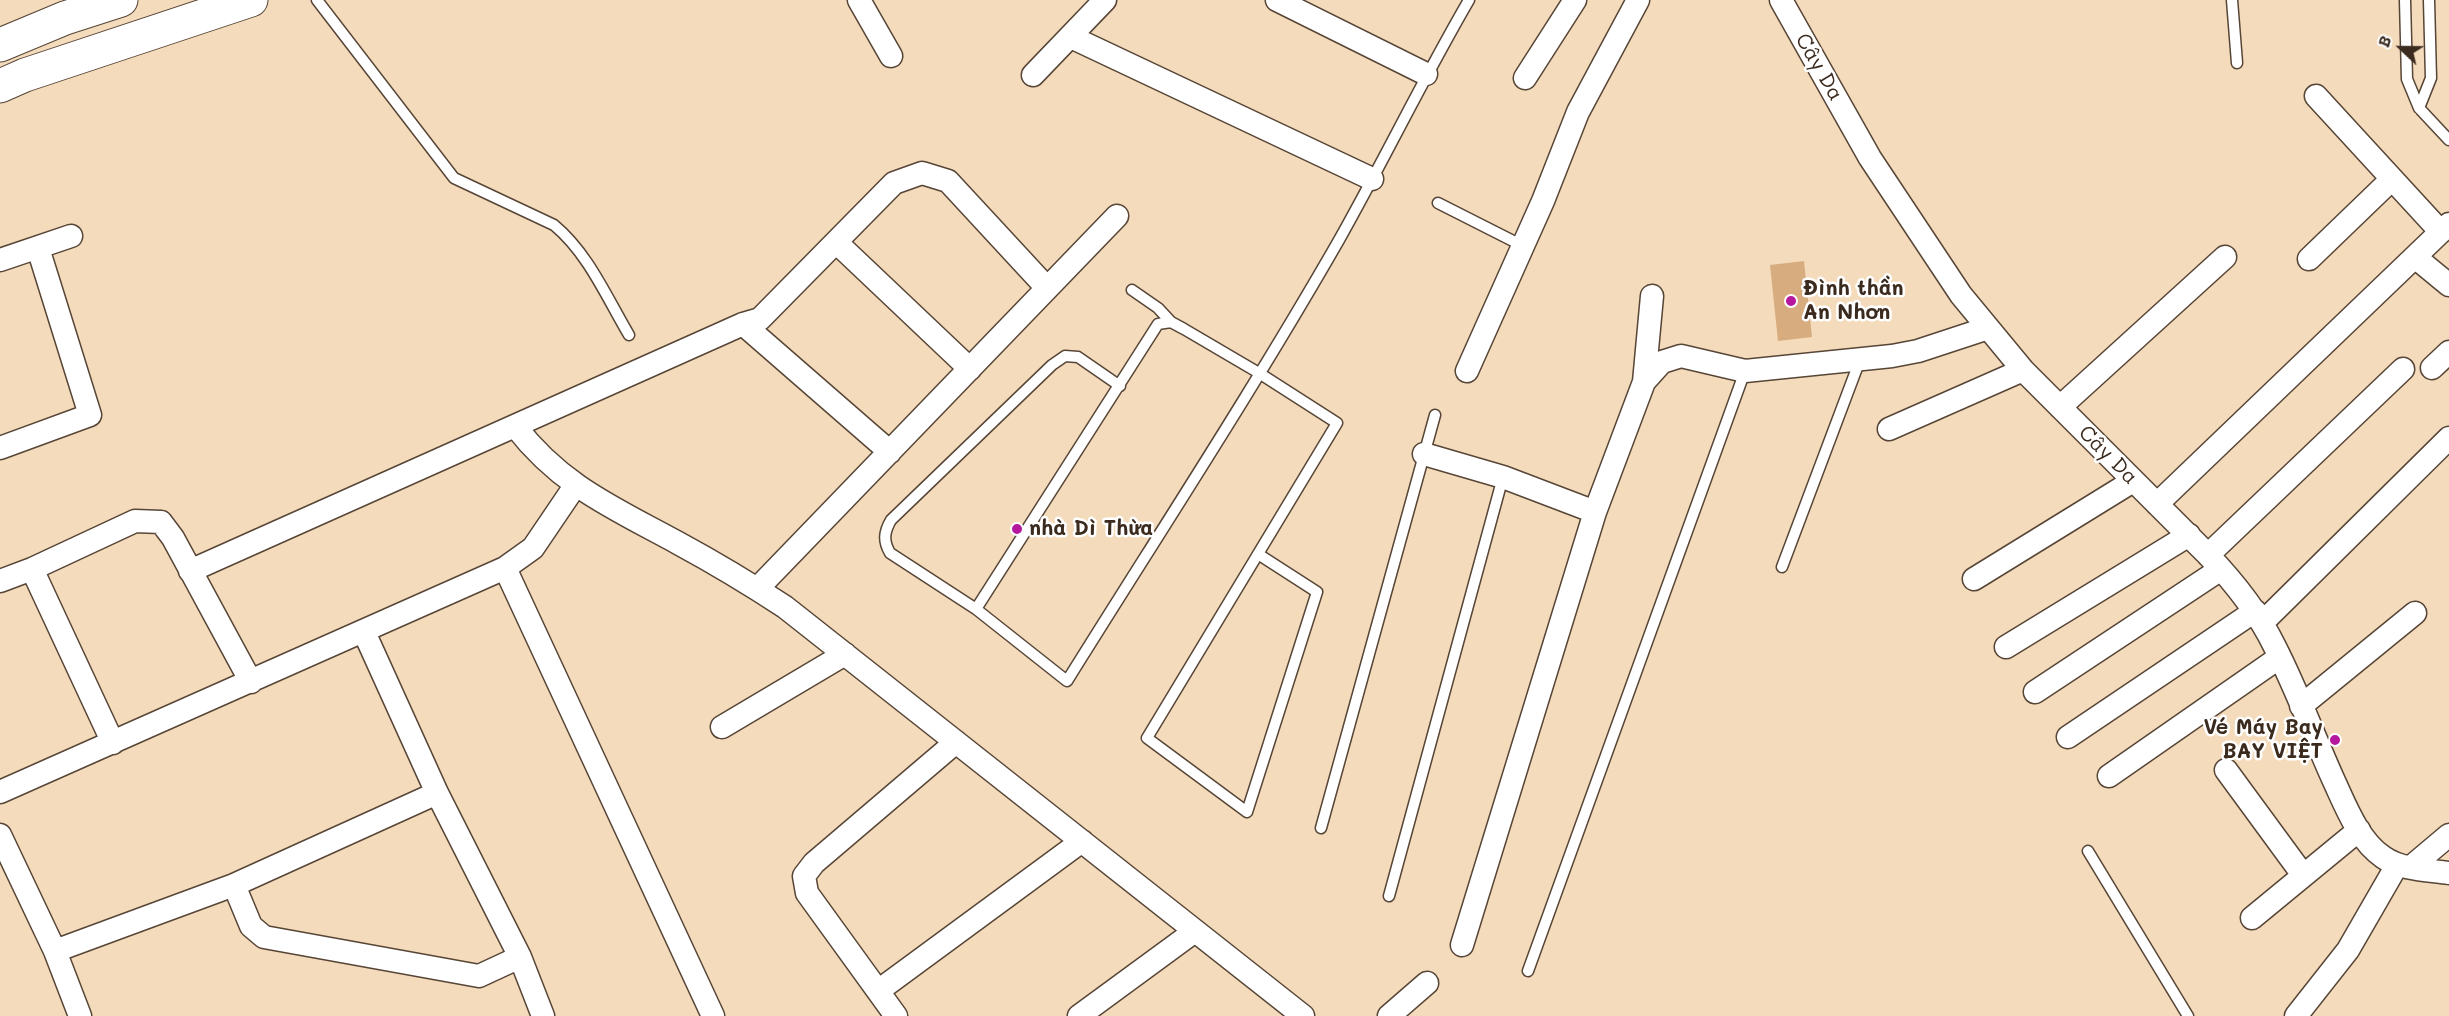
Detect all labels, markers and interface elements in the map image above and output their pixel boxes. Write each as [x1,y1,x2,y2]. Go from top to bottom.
north arrow [2371,18,2431,78]
street label: Cây Da [1790,29,1848,105]
text: B [2372,32,2396,50]
place label: Đình thần An Nhơn [1803,276,1904,326]
marker: Đình thần An Nhơn [1784,294,1798,308]
street label: Cây Da [2073,420,2143,490]
place label: nhà Dì Thừa [1029,516,1153,542]
marker: nhà Dì Thừa [1010,522,1024,536]
place label: Vé Máy Bay BAY VIỆT [2203,715,2323,765]
marker: Vé Máy Bay BAY VIỆT [2328,733,2342,747]

